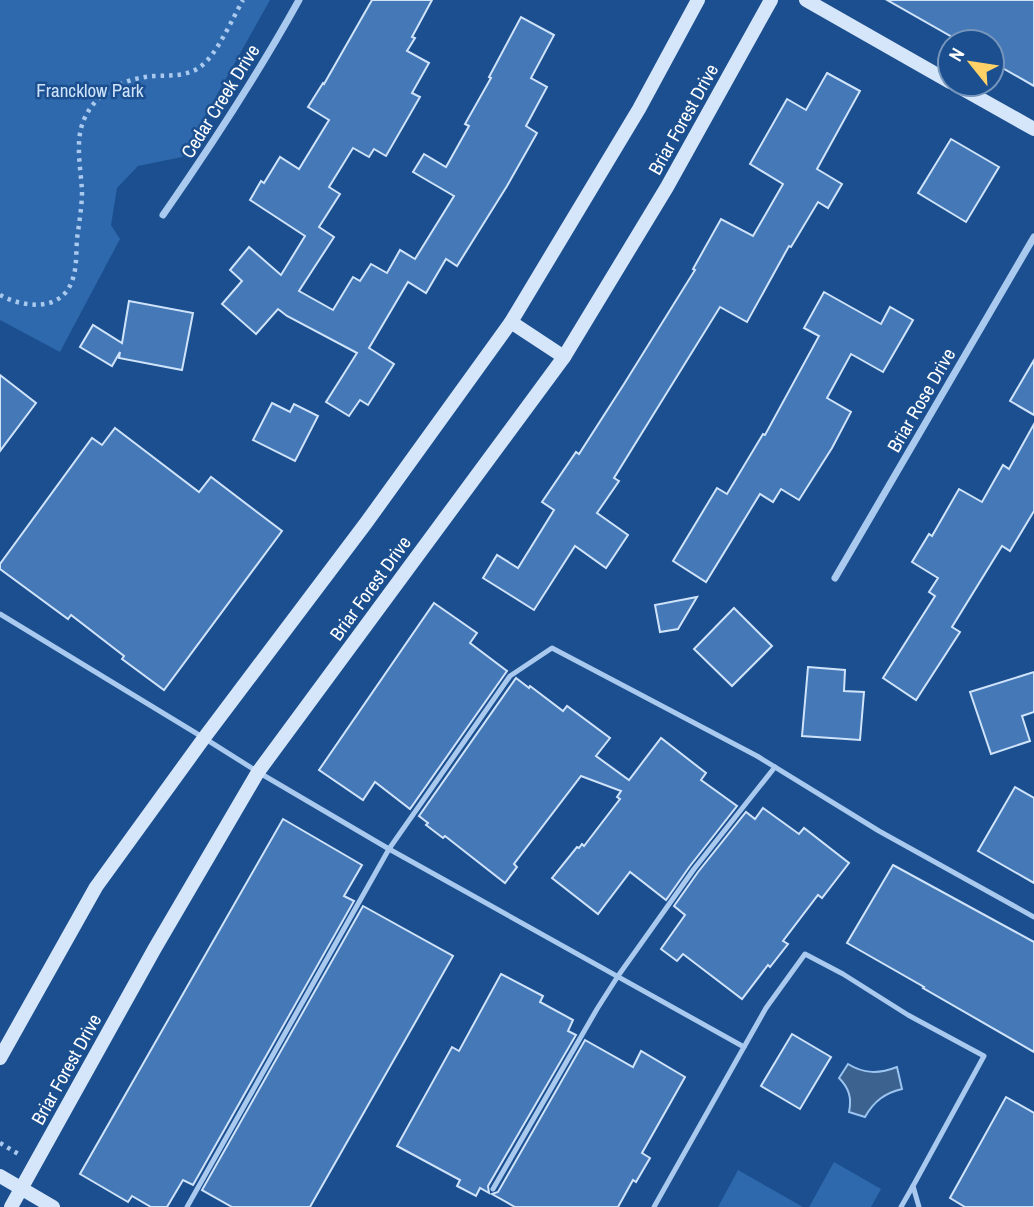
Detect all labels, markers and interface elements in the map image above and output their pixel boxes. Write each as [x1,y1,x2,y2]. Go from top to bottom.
north arrow [936,28,1006,98]
street label: Cedar Creek Drive [175,39,265,163]
text: N [942,43,970,66]
street label: Briar Forest Drive [642,59,724,179]
park label: Francklow Park [36,77,144,103]
street label: Briar Rose Drive [881,343,961,457]
street label: Briar Forest Drive [323,531,417,645]
street label: Briar Forest Drive [25,1009,107,1129]

